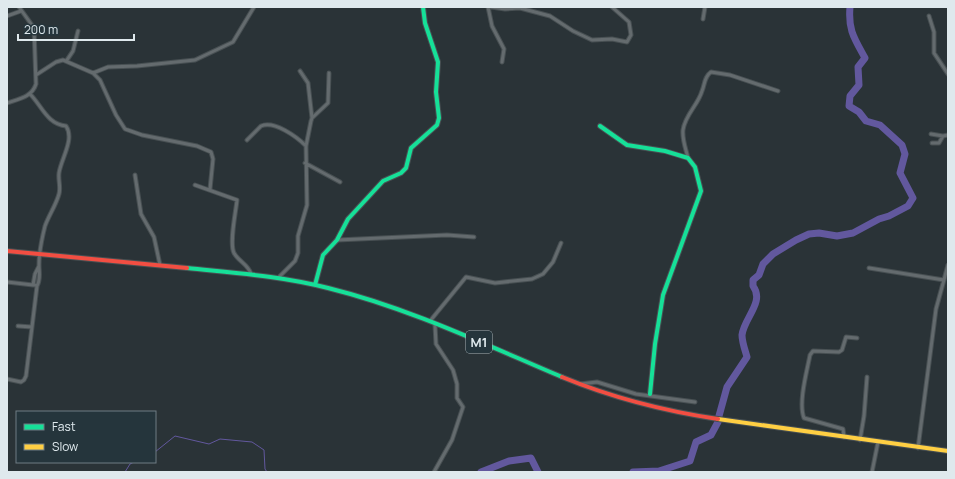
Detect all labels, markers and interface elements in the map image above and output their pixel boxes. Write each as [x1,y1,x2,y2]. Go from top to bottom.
scale bar [18,16,134,42]
text: 200 m [24,21,58,38]
road number: M1 [466,331,492,353]
legend [16,411,156,463]
text: Fast [52,418,76,435]
text: Slow [52,438,78,455]

